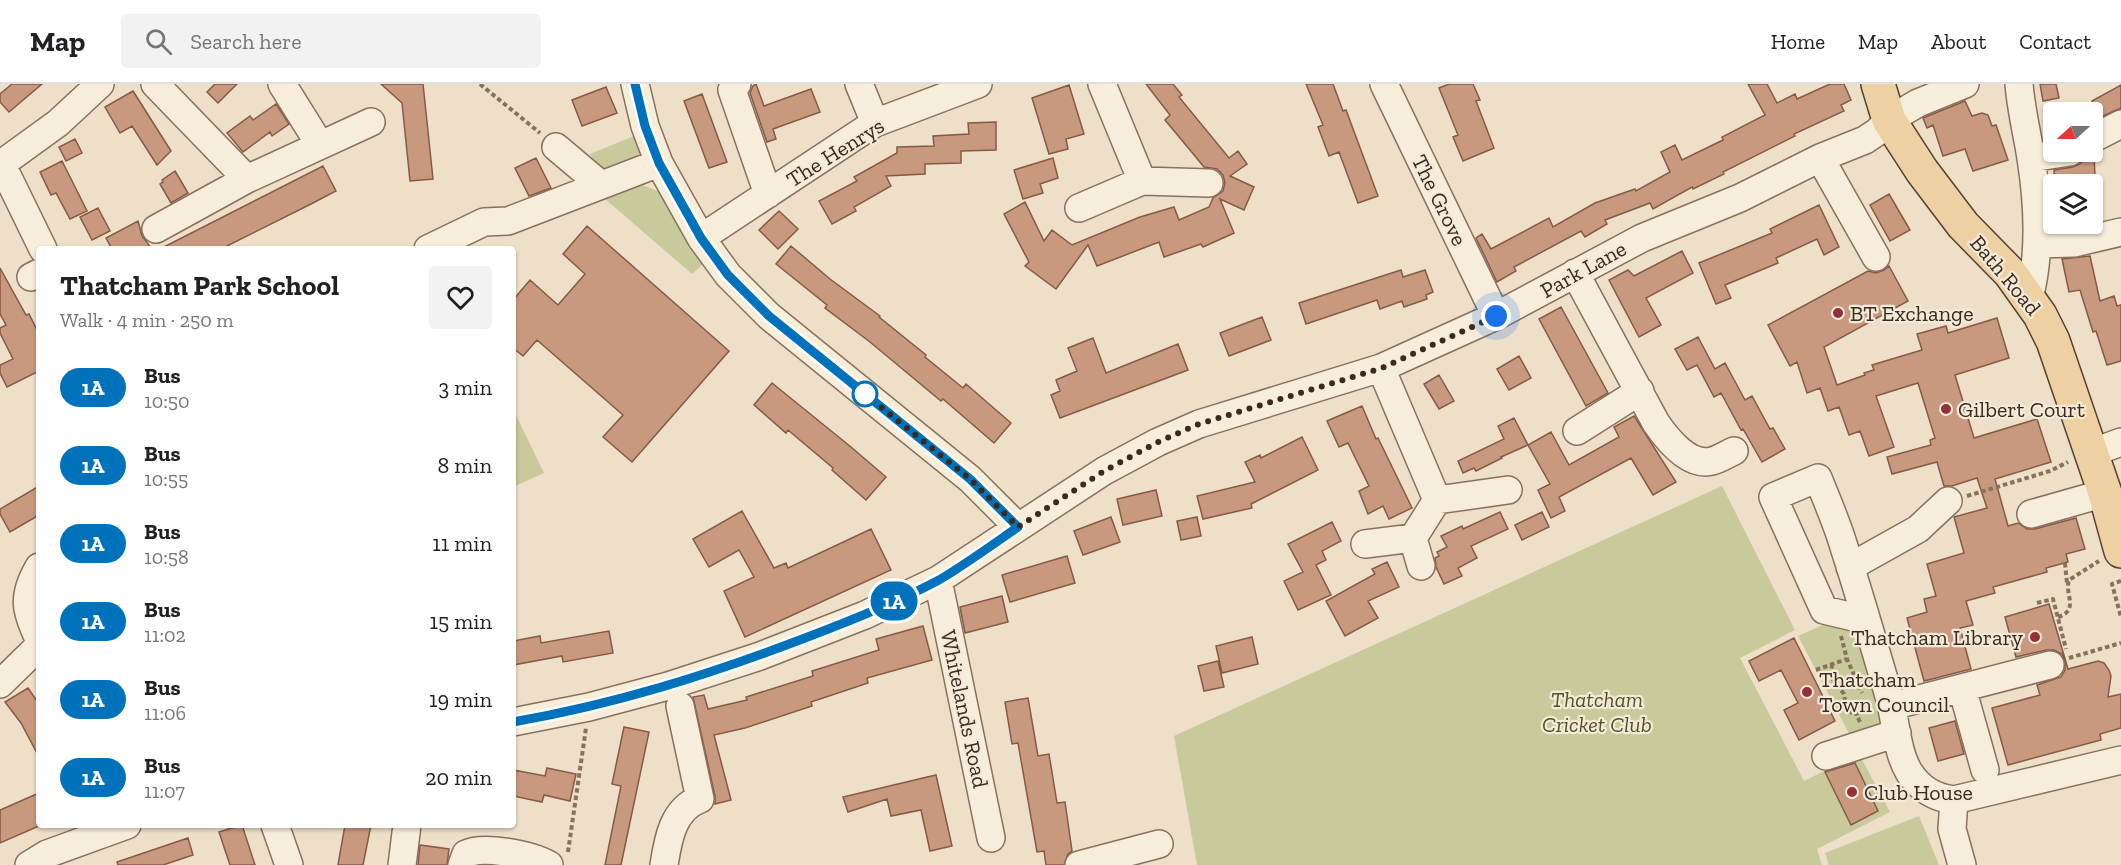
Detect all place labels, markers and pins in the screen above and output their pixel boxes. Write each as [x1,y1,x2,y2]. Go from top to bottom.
place label: BT Exchange [1850,300,1974,327]
marker: BT Exchange [1831,306,1845,320]
unlabelled marker [852,381,878,407]
place label: Gilbert Court [1958,396,2086,423]
marker: Gilbert Court [1939,402,1953,416]
place label: Thatcham Library [1851,624,2024,651]
marker: Thatcham Library [2028,630,2042,644]
place label: Thatcham Town Council [1819,666,1950,718]
marker: Thatcham Town Council [1800,685,1814,699]
place label: Club House [1864,779,1973,806]
marker: Club House [1845,785,1859,799]

